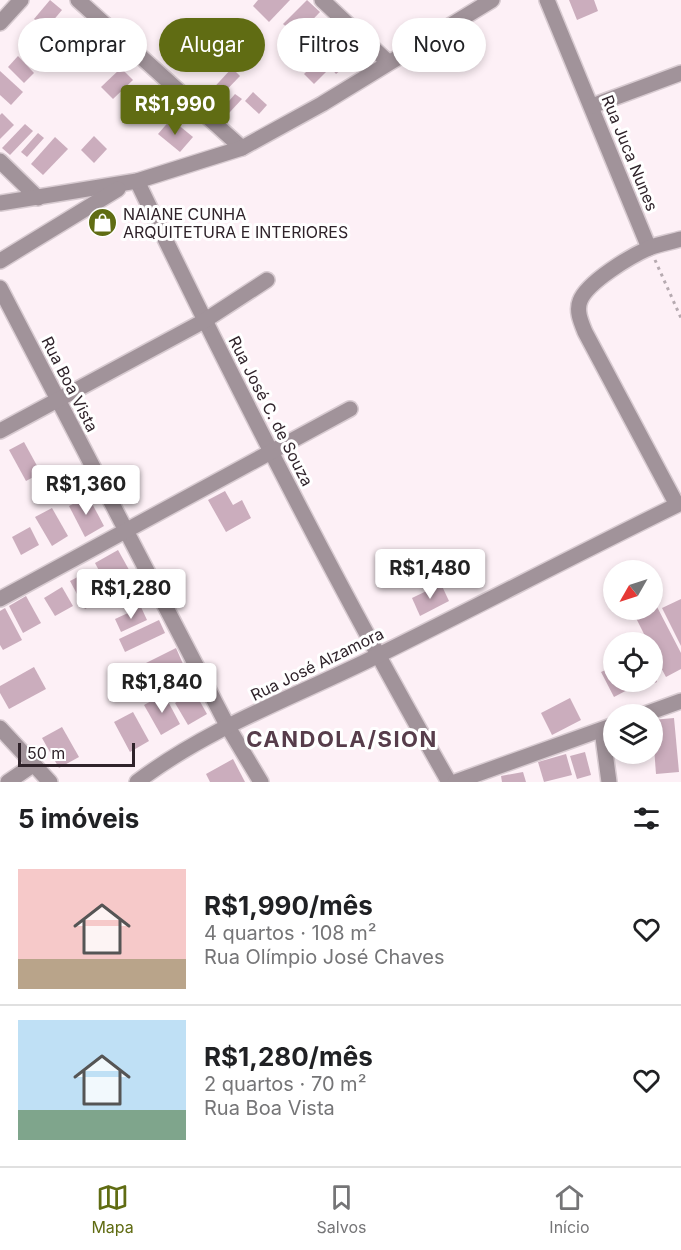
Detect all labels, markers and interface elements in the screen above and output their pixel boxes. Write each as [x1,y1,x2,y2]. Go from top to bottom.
chip: Comprar [18,18,147,72]
chip: Alugar [159,18,265,72]
chip: Filtros [277,18,380,72]
chip: Novo [392,18,486,72]
pin: R$1,990 [120,85,230,136]
text: R$1,990 [135,92,215,116]
street label: Rua Juca Nunes [598,92,662,214]
place label: NAIANE CUNHA ARQUITETURA E INTERIORES [123,204,348,242]
shop icon: NAIANE CUNHA ARQUITETURA E INTERIORES [86,207,118,239]
street label: Rua Boa Vista [37,333,103,435]
street label: Rua José C. de Souza [224,333,318,489]
pin: R$1,360 [31,465,141,516]
text: R$1,360 [46,472,126,496]
pin: R$1,480 [375,549,485,600]
text: R$1,480 [389,556,471,580]
north arrow [603,560,663,620]
map controls [603,560,663,764]
pin: R$1,280 [76,569,186,620]
text: R$1,280 [91,576,171,600]
street label: Rua José Alzamora [247,623,387,705]
button: locate [603,632,663,692]
pin: R$1,840 [107,663,217,714]
text: R$1,840 [122,670,203,694]
button: layers [603,704,663,764]
district label: CANDOLA/SION [246,726,438,752]
scale bar [18,740,135,768]
text: 50 m [27,743,65,763]
icon: filters [630,802,663,835]
text: 5 imóveis [18,803,139,834]
text: R$1,990/mês [204,890,373,921]
icon: home [66,893,138,965]
icon: heart [630,913,663,946]
text: 4 quartos · 108 m² [204,921,377,945]
text: Rua Olímpio José Chaves [204,945,444,969]
text: R$1,280/mês [204,1041,373,1072]
icon: home [66,1044,138,1116]
icon: heart [630,1064,663,1097]
text: 2 quartos · 70 m² [204,1072,366,1096]
text: Rua Boa Vista [204,1096,335,1120]
tab: Mapa [91,1181,134,1237]
tab: Salvos [317,1181,367,1237]
tab: Início [549,1181,590,1237]

